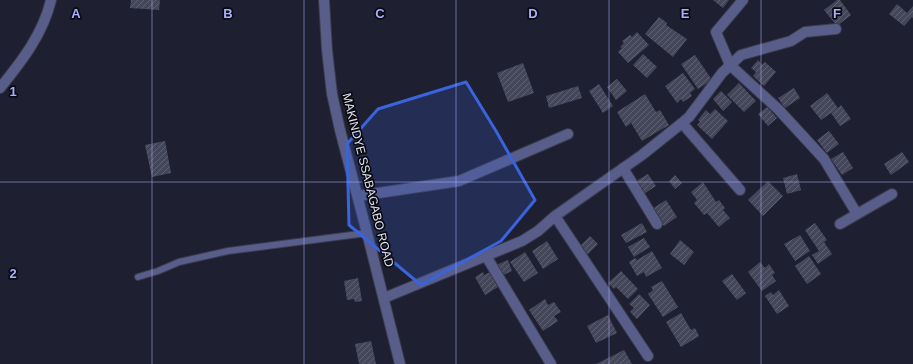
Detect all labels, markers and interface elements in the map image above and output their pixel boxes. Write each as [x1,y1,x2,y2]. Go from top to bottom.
text: A [71,6,81,21]
text: B [223,6,233,21]
text: C [375,6,385,21]
text: D [528,6,538,21]
text: E [681,6,690,21]
text: F [833,6,841,21]
text: 1 [9,84,17,99]
street label: MAKINDYE SSABAGABO ROAD [340,92,396,269]
text: 2 [9,266,17,281]

